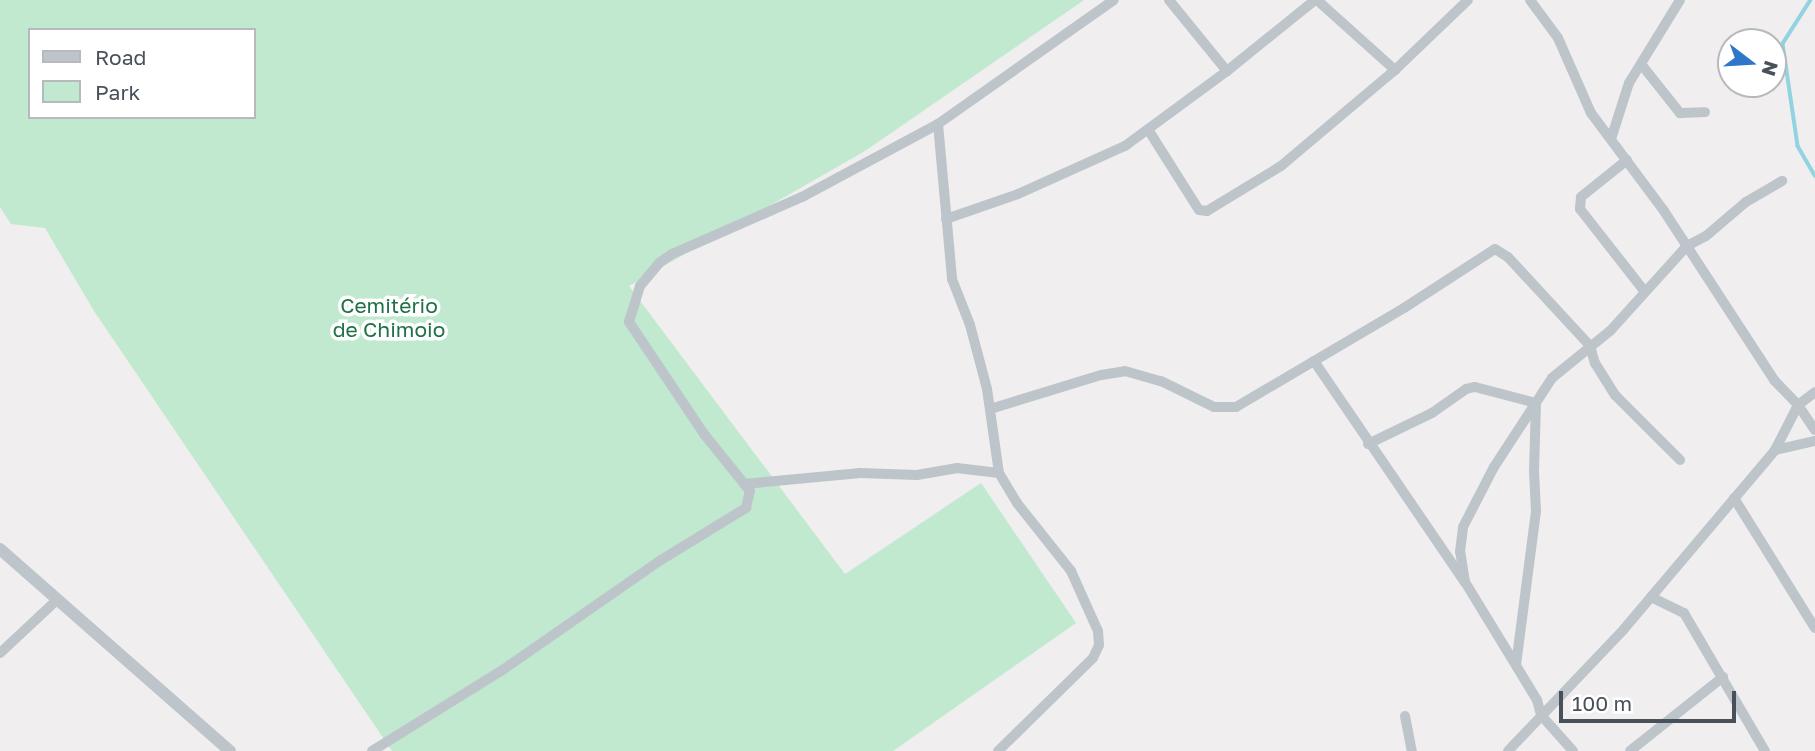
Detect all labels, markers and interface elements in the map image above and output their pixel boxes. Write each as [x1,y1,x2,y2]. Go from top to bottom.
legend [28,28,256,119]
north arrow [1717,28,1787,98]
text: Road [95,44,146,70]
text: N [1758,58,1784,79]
text: Park [95,79,140,105]
park label: Cemitério de Chimoio [333,292,445,342]
scale bar [1563,678,1740,722]
text: 100 m [1572,690,1632,716]

